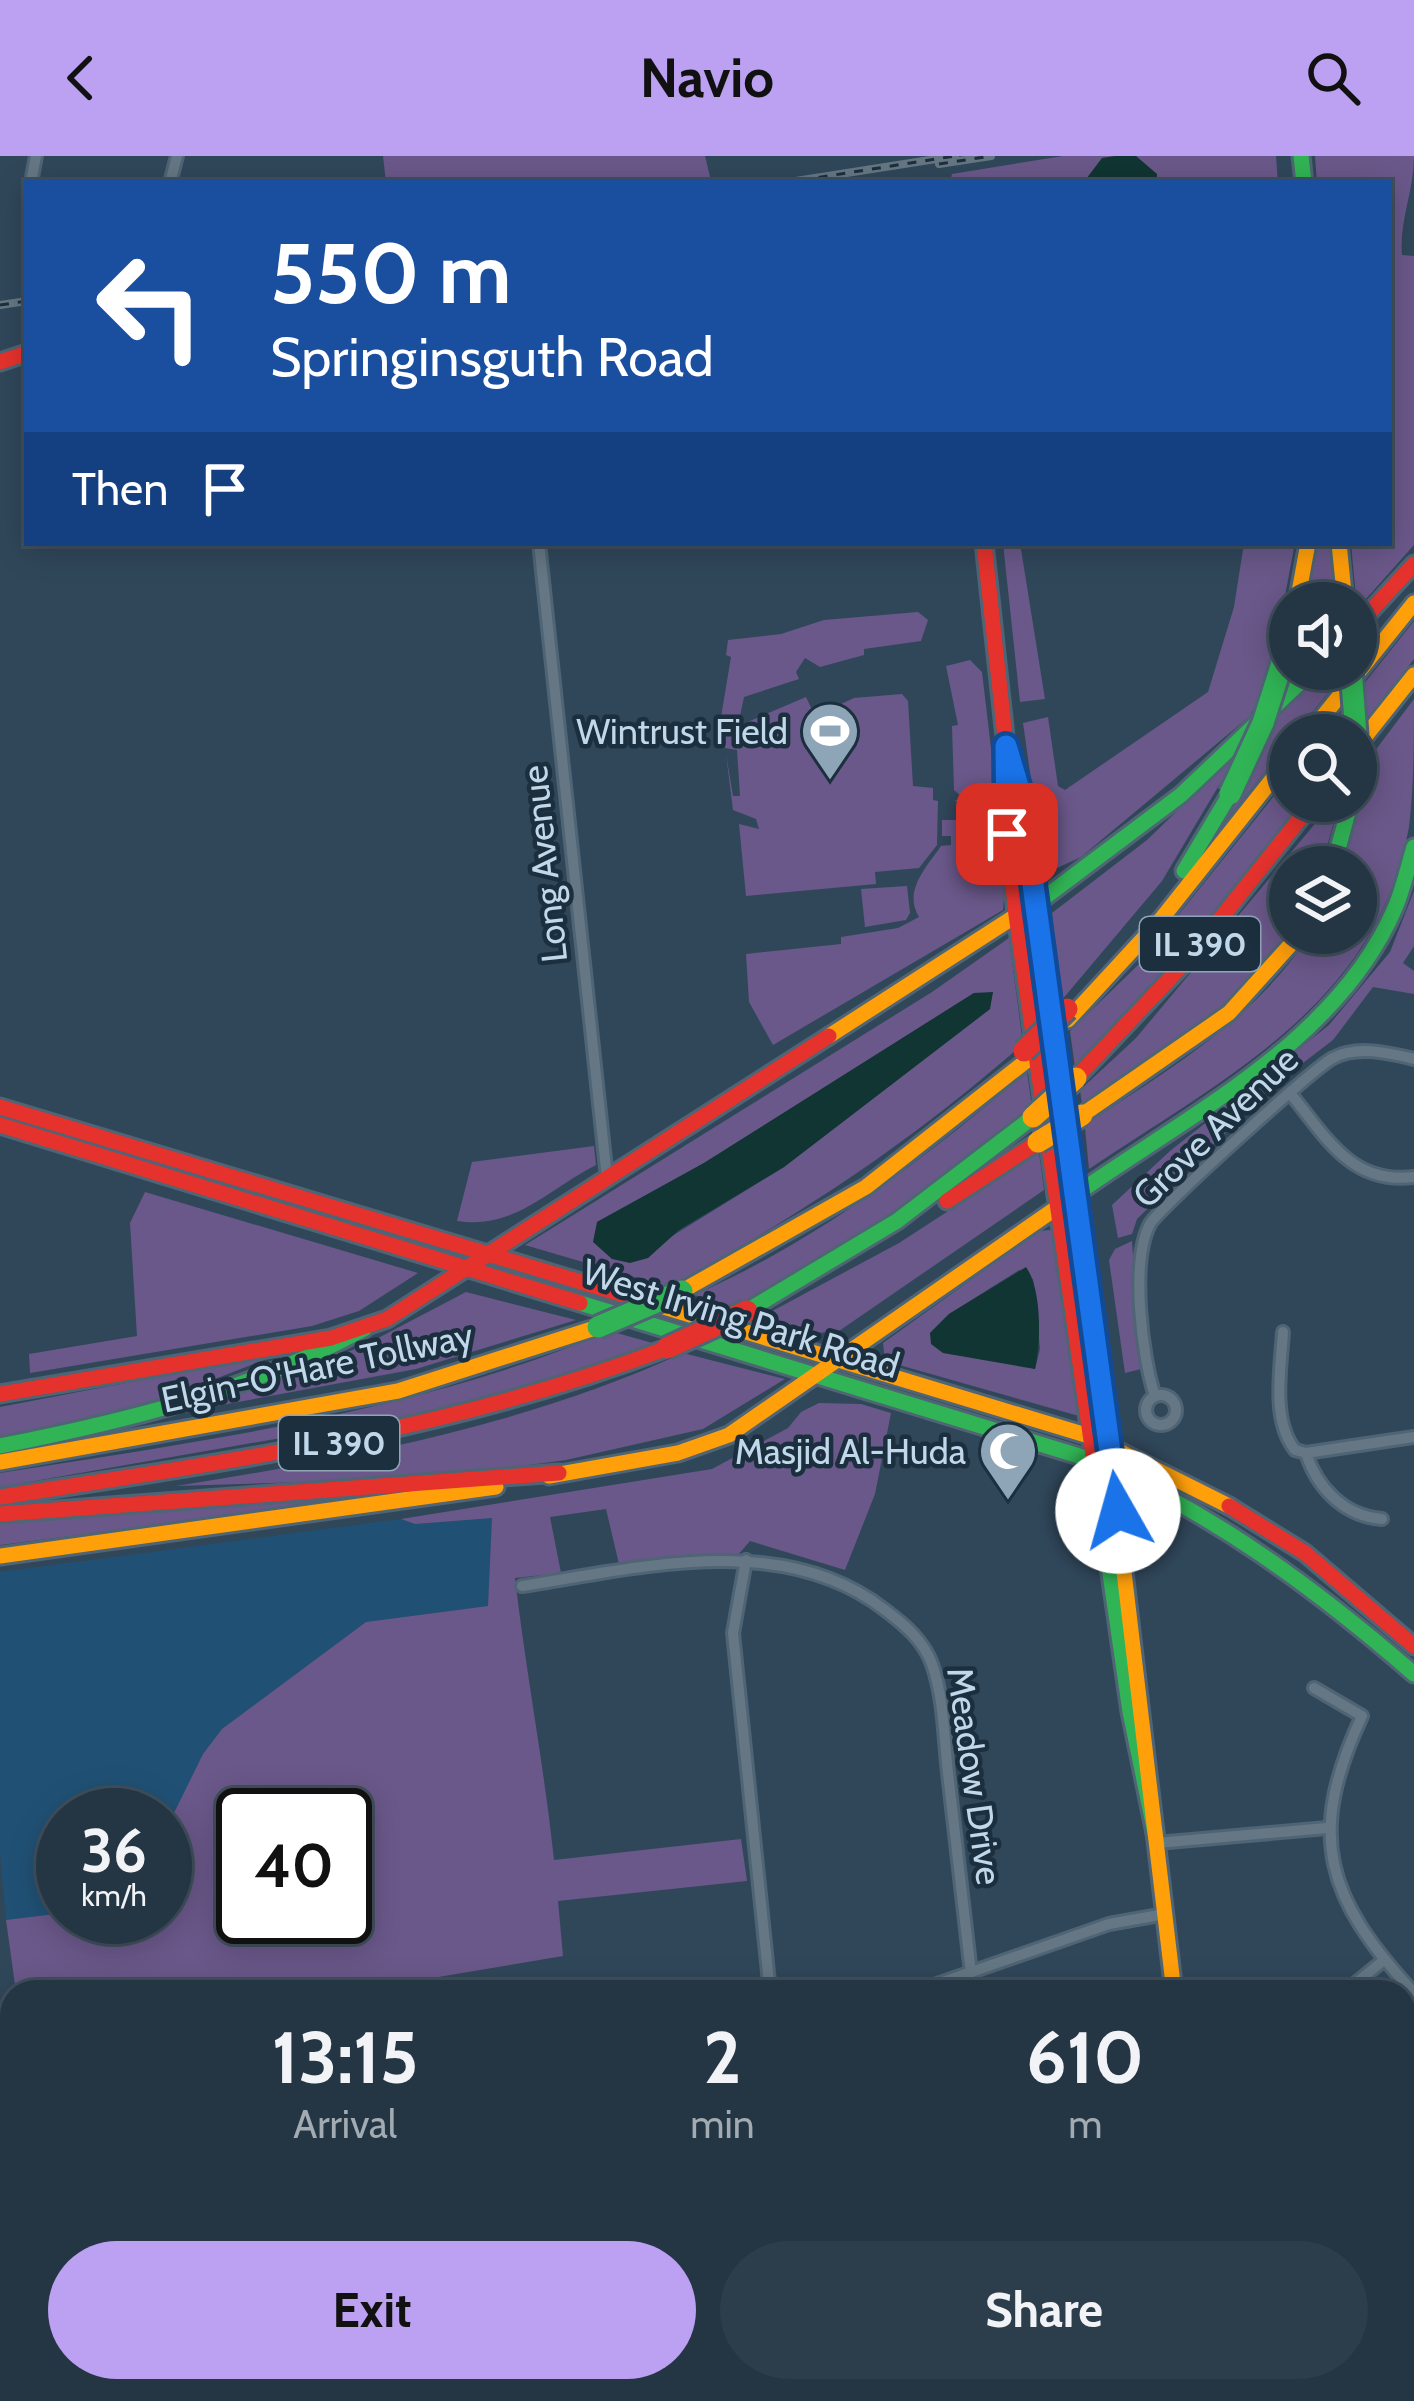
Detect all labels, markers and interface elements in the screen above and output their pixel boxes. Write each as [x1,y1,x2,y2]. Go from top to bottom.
icon: back [48,45,114,111]
text: Navio [640,45,774,111]
icon: search [1300,45,1366,111]
text: 550 m [270,222,511,324]
icon: left [72,228,228,384]
text: Springinsguth Road [270,324,714,390]
icon: arrive [192,456,258,522]
text: Then [72,462,168,516]
map controls [1269,582,1377,954]
button: sound [1269,582,1377,690]
sports icon: Wintrust Field [799,700,861,782]
place label: Wintrust Field [576,709,788,753]
button: search [1269,714,1377,822]
street label: Long Avenue [512,763,576,965]
pin [956,783,1058,885]
icon: arrive [974,801,1040,867]
button: layers [1269,846,1377,954]
road number: IL 390 [1140,917,1260,971]
street label: Grove Avenue [1123,1037,1307,1217]
street label: West Irving Park Road [577,1249,905,1387]
street label: Elgin-O'Hare Tollway [157,1312,477,1422]
road number: IL 390 [279,1416,399,1470]
mosque icon: Masjid Al-Huda [977,1420,1039,1502]
place label: Masjid Al-Huda [735,1429,966,1473]
position arrow [1055,1448,1181,1574]
street label: Meadow Drive [938,1664,1012,1888]
speed limit sign: 40 [216,1788,372,1944]
text: 36 [81,1814,147,1887]
text: km/h [81,1877,147,1914]
text: 13:15 [272,2014,418,2101]
text: 2 [703,2014,741,2101]
text: 610 [1026,2014,1144,2101]
text: Arrival [293,2100,397,2148]
text: min [690,2100,755,2148]
text: m [1068,2100,1102,2148]
button: Exit [48,2241,696,2379]
button: Share [720,2241,1368,2379]

